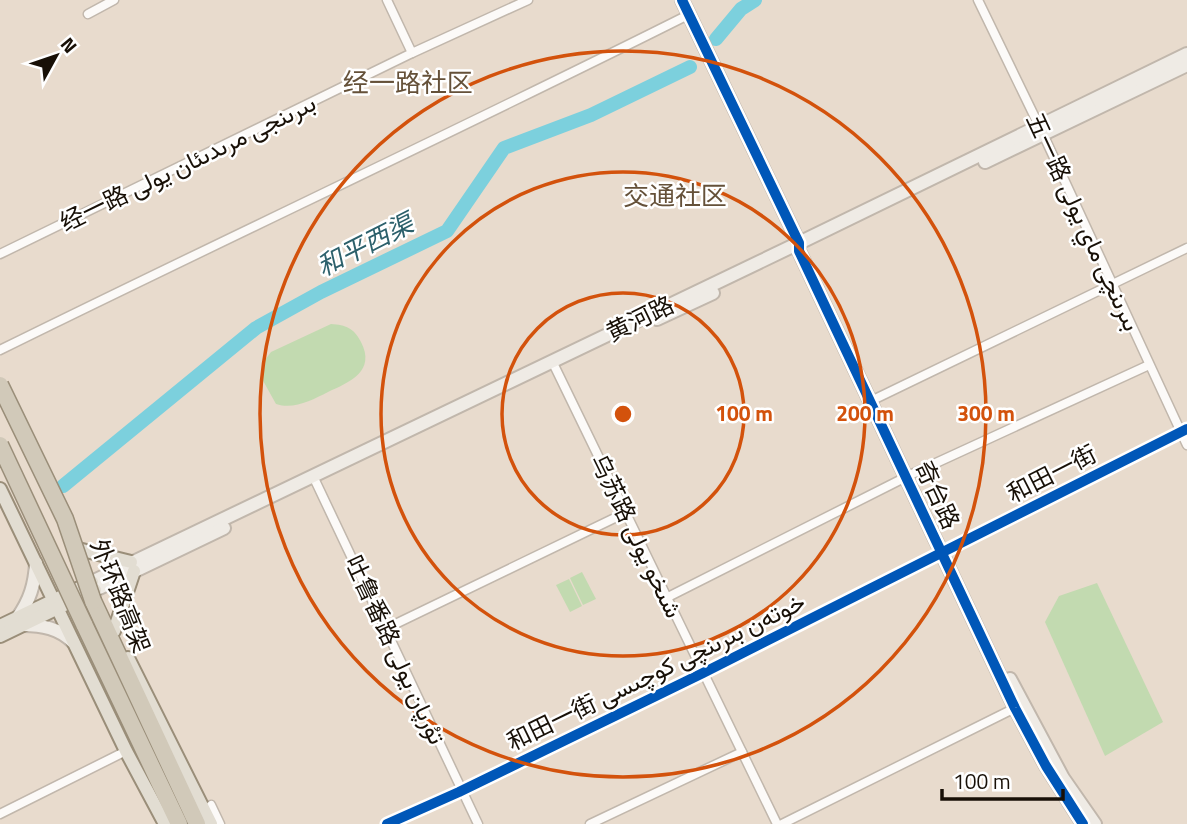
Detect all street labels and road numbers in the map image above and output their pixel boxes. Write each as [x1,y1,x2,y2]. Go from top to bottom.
street label: 经一路 بىرىنجى مرىدىئان يولى [54,84,322,240]
street label: 五一路 بىرىنچى ماي يولى [1016,107,1150,337]
street label: 黄河路 [599,286,680,350]
street label: 和田一街 [1001,435,1102,511]
street label: 乌苏路 شىخو يولى [582,447,692,624]
street label: 奇台路 [906,454,969,535]
street label: 外环路高架 [82,533,160,658]
street label: 吐鲁番路 تۇرپان يولى [336,549,455,750]
street label: 和田一街 خوتەن بىرىنچى كوچىسى [500,583,811,759]

